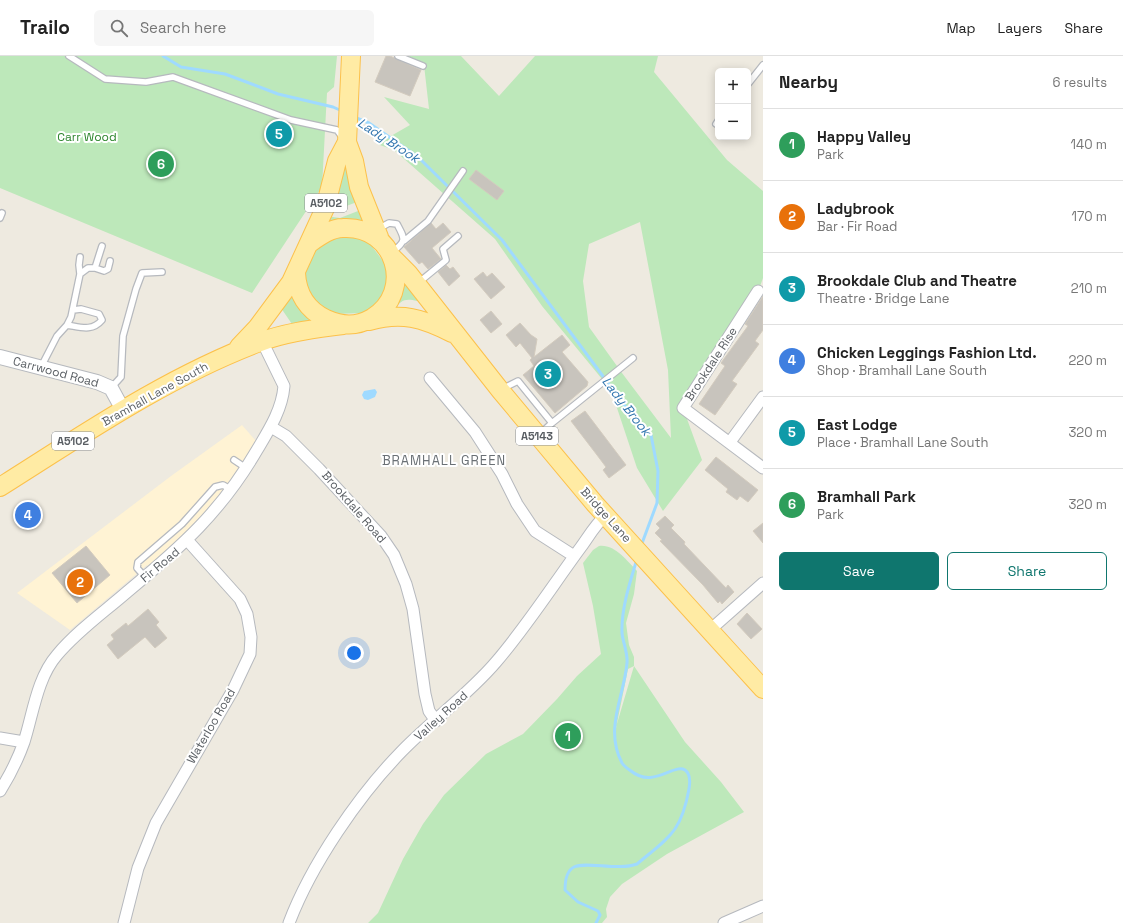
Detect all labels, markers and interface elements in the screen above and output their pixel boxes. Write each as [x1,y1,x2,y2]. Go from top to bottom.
search box [94,10,374,46]
text: Trailo [20,15,70,40]
icon: search [108,17,130,39]
text: Search here [140,18,226,37]
text: Map [946,19,976,37]
text: Layers [998,19,1042,37]
text: Share [1064,19,1103,37]
map controls [715,68,751,140]
button: + [715,68,751,104]
text: Nearby [779,71,838,93]
text: 6 results [1053,74,1107,91]
button: − [715,104,751,140]
water label: Lady Brook [355,114,425,168]
pin: 5 [266,119,292,149]
text: Happy Valley [817,127,911,146]
park label: Carr Wood [57,129,117,145]
text: 1 [789,136,795,153]
text: 140 m [1071,136,1107,153]
text: Park [817,146,844,163]
pin: 6 [148,149,174,179]
road number: A5102 [305,194,347,212]
text: Ladybrook [817,199,895,218]
text: 2 [788,208,796,225]
text: 170 m [1071,208,1107,225]
text: Bar · Fir Road [817,218,897,235]
text: Brookdale Club and Theatre [817,271,1017,290]
text: 3 [788,280,796,297]
text: 210 m [1071,280,1107,297]
text: Theatre · Bridge Lane [817,290,950,307]
street label: Brookdale Rise [681,324,741,404]
text: Chicken Leggings Fashion Ltd. [817,343,1037,362]
text: 4 [788,352,796,369]
text: 220 m [1068,352,1107,369]
street label: Carrwood Road [11,353,101,391]
street label: Bramhall Lane South [99,358,211,430]
pin: 3 [535,359,561,389]
text: Shop · Bramhall Lane South [817,362,987,379]
water label: Lady Brook [598,373,656,441]
text: East Lodge [817,415,897,434]
text: 5 [788,424,796,441]
text: 320 m [1068,424,1107,441]
road number: A5143 [516,427,558,445]
road number: A5102 [52,432,94,450]
text: Place · Bramhall Lane South [817,434,988,451]
district label: BRAMHALL GREEN [382,452,506,469]
street label: Brookdale Road [318,468,390,546]
street label: Bridge Lane [577,484,635,546]
text: Bramhall Park [817,487,916,506]
text: 6 [788,496,796,513]
text: 320 m [1068,496,1107,513]
pin: 4 [15,500,41,530]
text: Park [817,506,844,523]
street label: Fir Road [137,544,183,586]
button: Save [779,552,939,590]
button: Share [947,552,1107,590]
pin: 2 [67,567,93,597]
your location [344,643,364,663]
street label: Waterloo Road [183,686,239,766]
street label: Valley Road [411,688,471,744]
pin: 1 [555,721,581,751]

